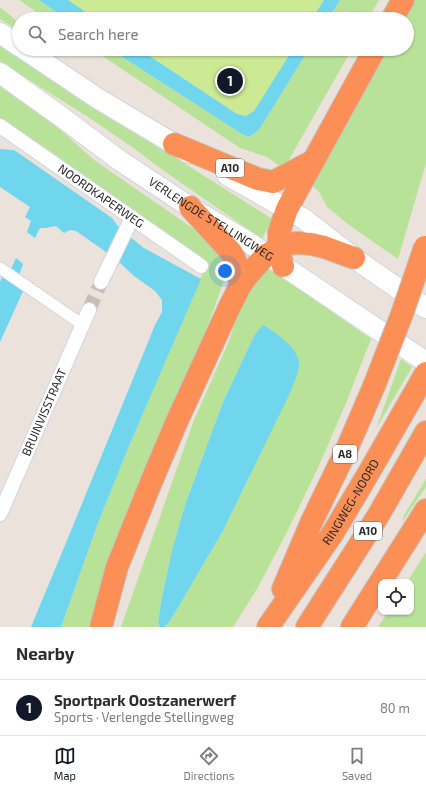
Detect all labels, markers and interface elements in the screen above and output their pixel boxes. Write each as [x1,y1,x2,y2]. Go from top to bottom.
search box [12,12,414,56]
icon: search [26,23,48,45]
text: Search here [58,25,139,43]
pin: 1 [217,66,243,96]
road number: A10 [216,159,244,177]
street label: NOORDKAPERWEG [56,161,147,230]
street label: VERLENGDE STELLINGWEG [146,174,277,263]
your location [215,261,235,281]
street label: BRUINVISSTRAAT [18,366,69,458]
road number: A8 [333,445,357,463]
street label: RINGWEG-NOORD [319,456,381,547]
road number: A10 [354,522,382,540]
map controls [378,579,414,615]
button: locate [378,579,414,615]
text: Nearby [16,643,74,663]
text: Sportpark Oostzanerwerf [54,691,236,709]
text: 1 [26,700,32,716]
text: 80 m [380,700,410,716]
text: Sports · Verlengde Stellingweg [54,709,234,725]
tab: Map [54,745,76,782]
tab: Directions [184,745,234,782]
tab: Saved [342,745,372,782]

